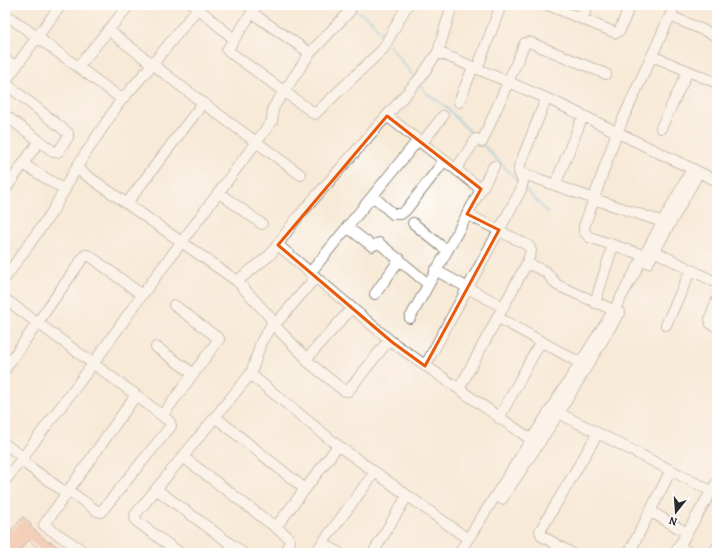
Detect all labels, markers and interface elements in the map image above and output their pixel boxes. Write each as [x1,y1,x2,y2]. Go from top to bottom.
north arrow [656,492,696,532]
text: N [667,513,679,529]

